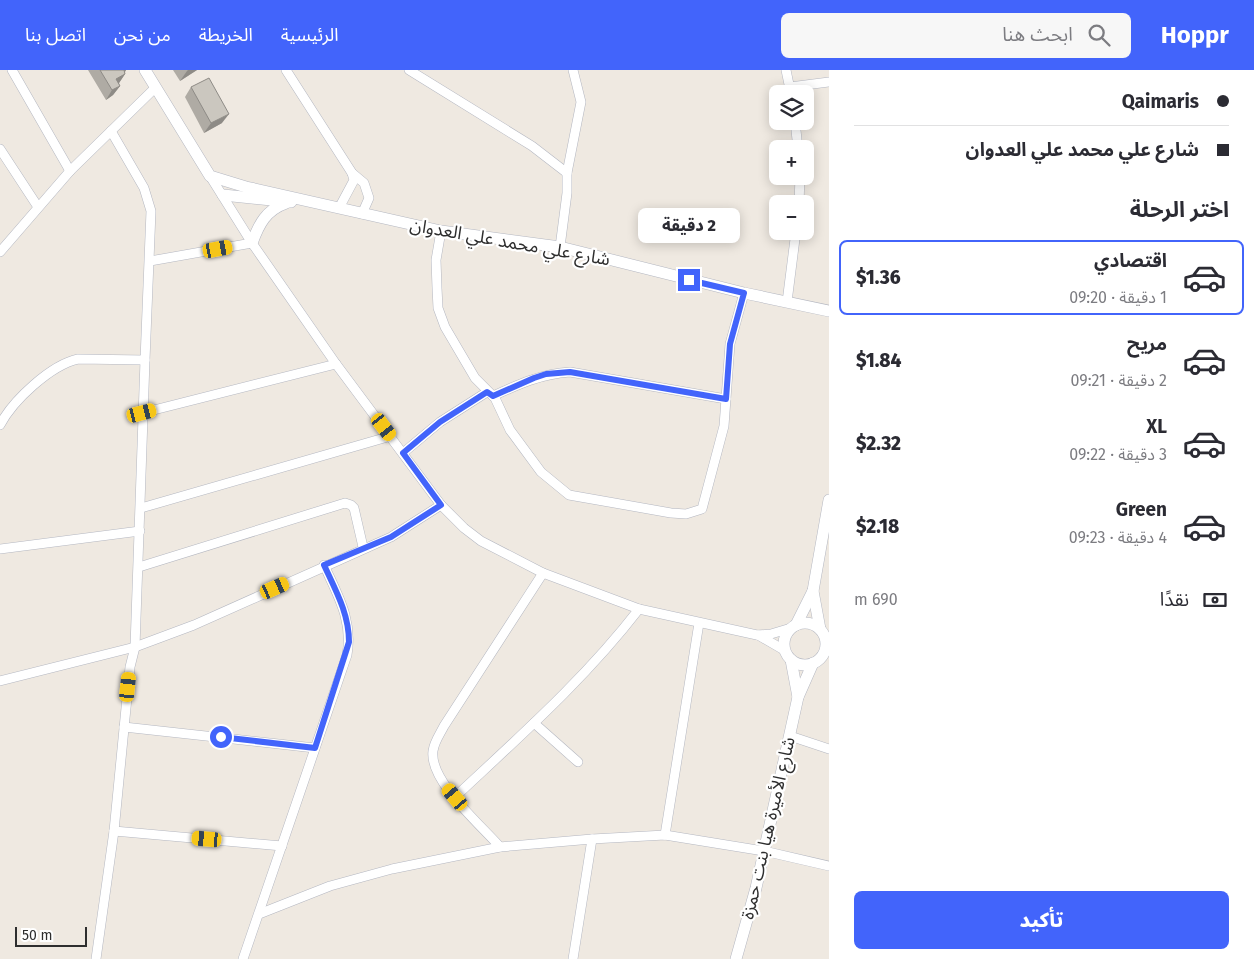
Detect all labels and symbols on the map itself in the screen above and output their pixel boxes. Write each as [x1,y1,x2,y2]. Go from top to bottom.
callout: 2 دقيقة [638,208,740,242]
street label: شارع علي محمد علي العدوان [408,214,612,273]
car [201,239,234,259]
route end [678,269,700,291]
car [125,402,158,424]
car [368,411,399,443]
car [258,575,291,601]
car [118,671,137,703]
route start [210,726,232,748]
street label: شارع الأميرة هيا بنت حمزة [736,735,803,922]
car [439,781,470,813]
car [191,830,222,848]
scale bar [15,924,88,947]

